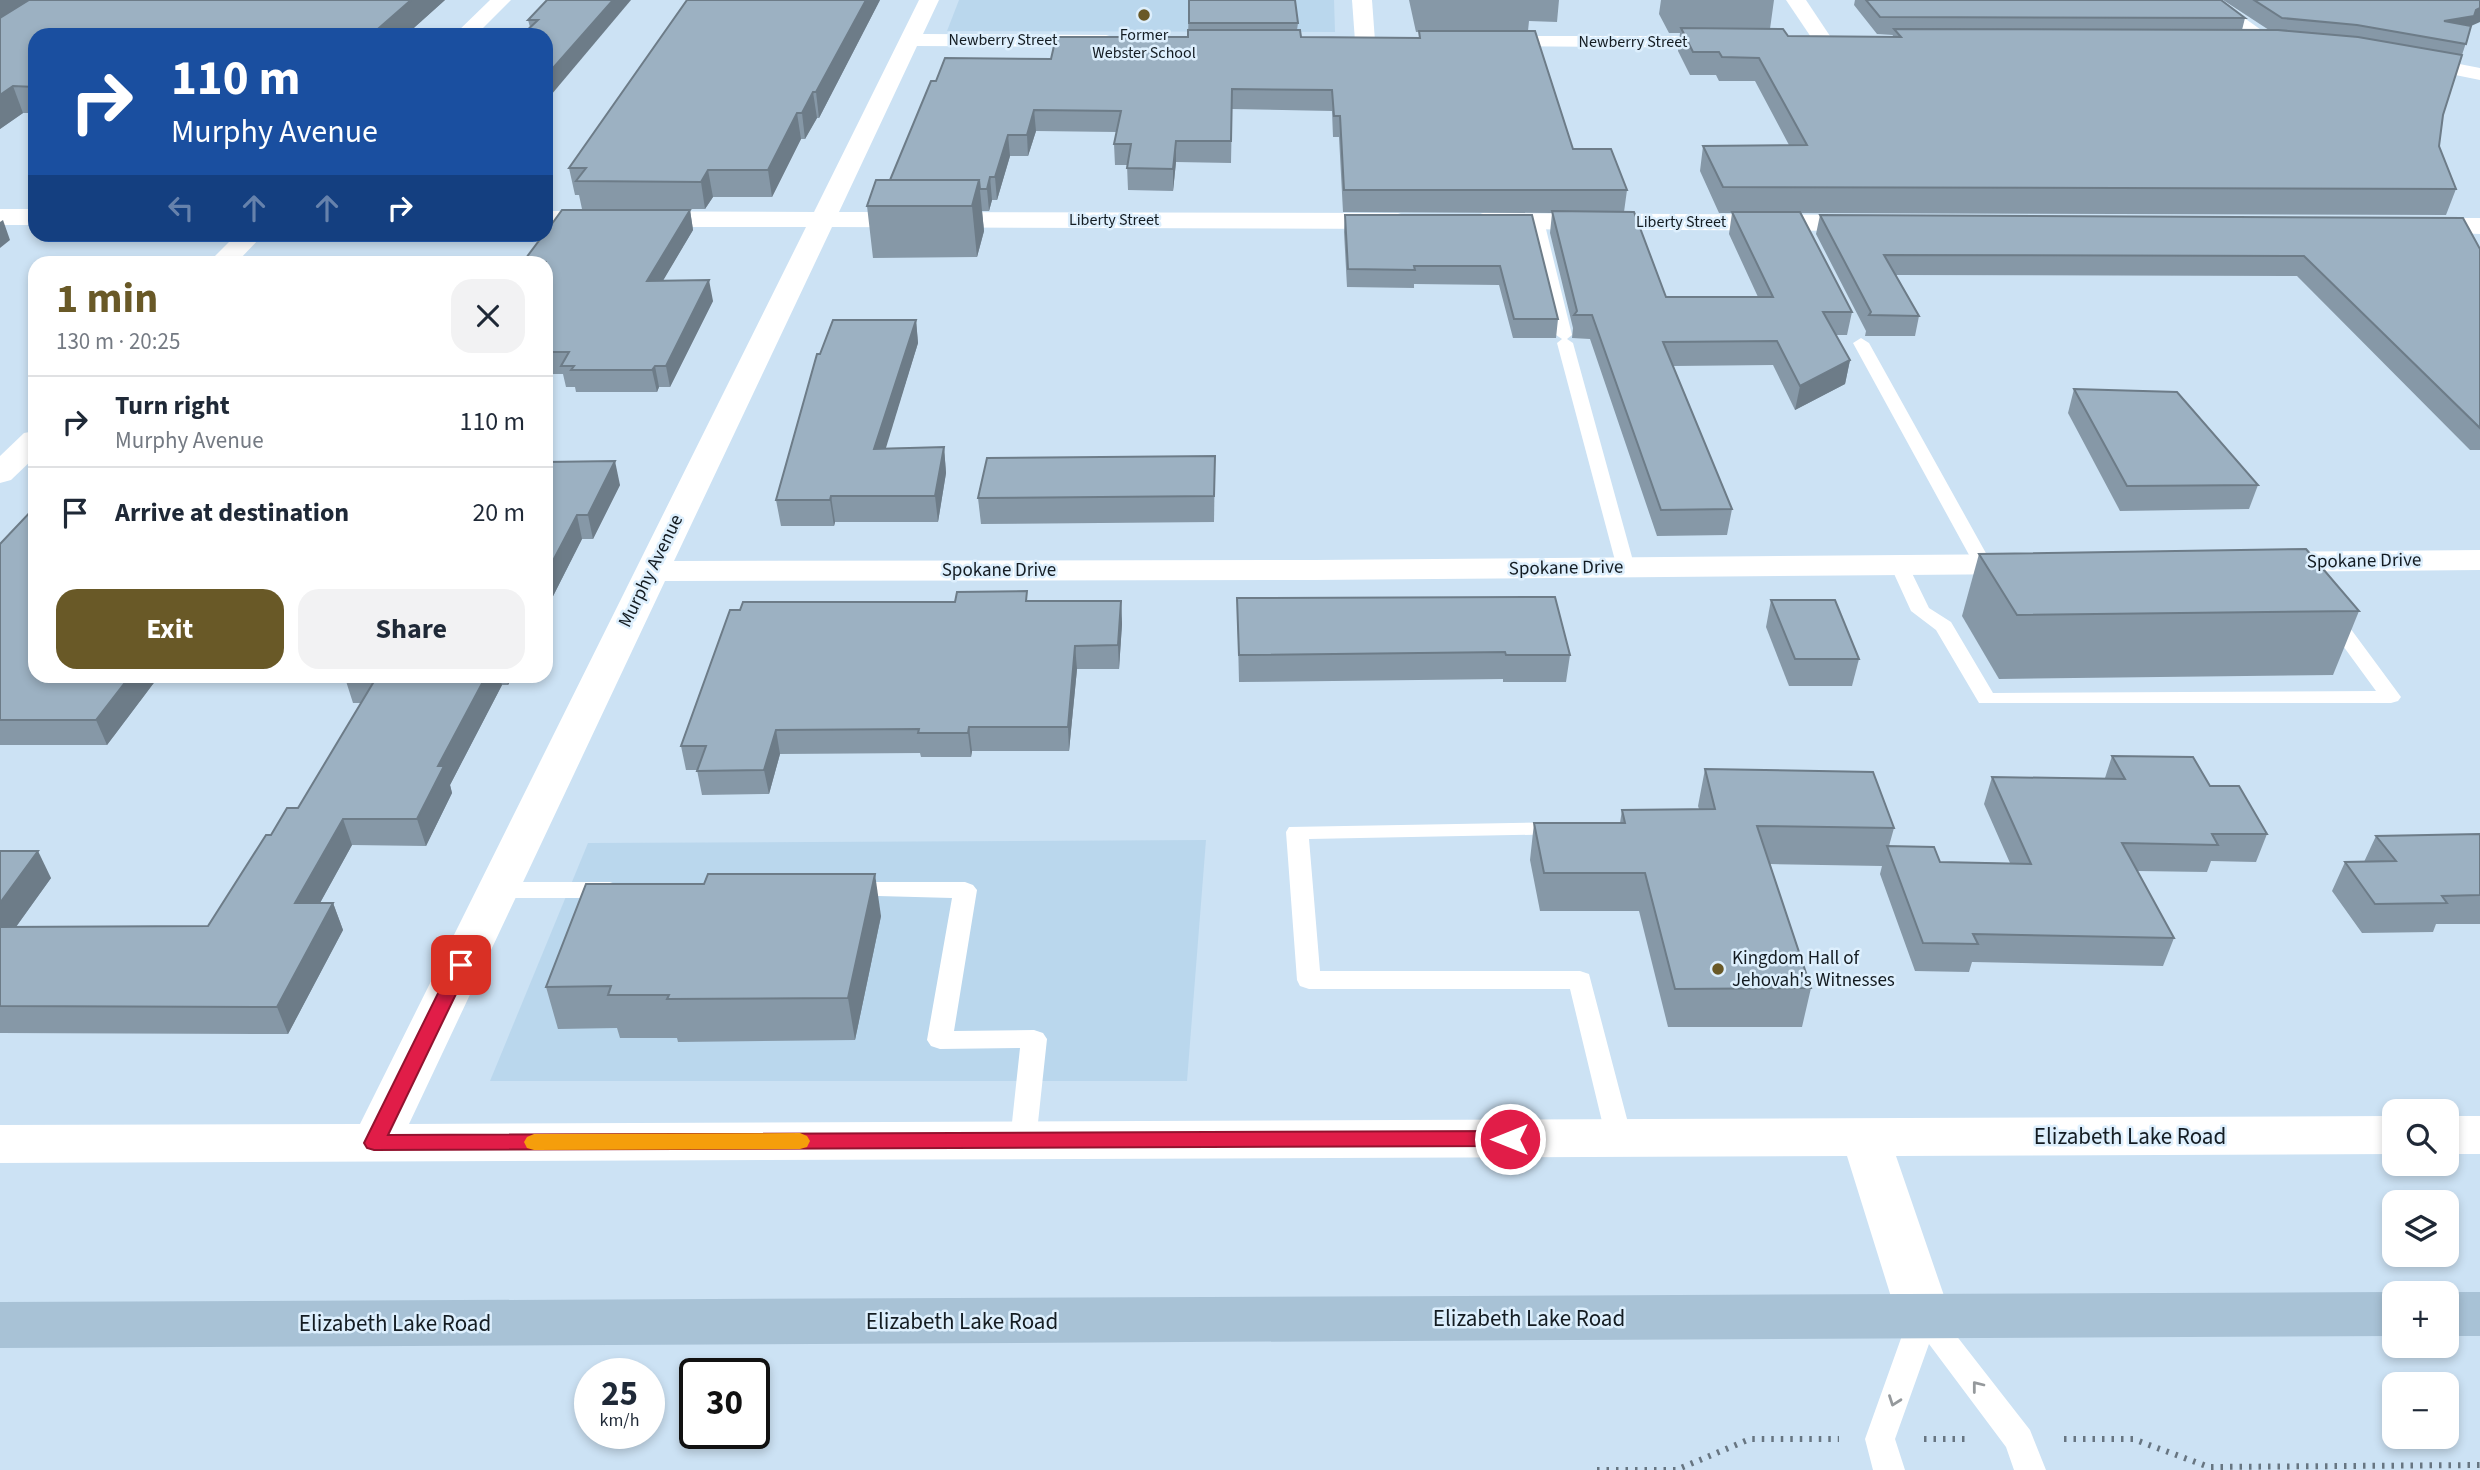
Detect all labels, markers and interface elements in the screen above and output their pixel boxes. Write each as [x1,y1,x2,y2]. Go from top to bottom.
marker: Former Webster School [1136,7,1152,23]
place label: Former Webster School [1092,24,1196,64]
street label: Newberry Street [949,29,1058,51]
street label: Newberry Street [1579,31,1688,53]
text: 110 m [171,44,300,114]
icon: right [56,56,147,147]
text: Murphy Avenue [171,109,378,155]
icon: left [162,189,200,227]
icon: ahead [235,189,273,227]
icon: ahead [308,189,346,227]
icon: right [381,189,419,227]
street label: Liberty Street [1069,209,1160,231]
street label: Liberty Street [1636,211,1727,233]
text: 1 min [56,269,158,329]
button: close [451,279,525,353]
text: 130 m · 20:25 [56,325,180,358]
text: Turn right [115,387,230,424]
icon: right [56,403,94,441]
text: 110 m [459,403,525,440]
text: Murphy Avenue [115,424,264,457]
icon: arrive [56,494,94,532]
text: Arrive at destination [115,494,349,531]
text: 20 m [472,494,525,531]
street label: Murphy Avenue [612,510,690,632]
street label: Spokane Drive [2306,547,2422,575]
street label: Spokane Drive [1508,554,1624,582]
street label: Spokane Drive [942,557,1056,584]
button: Exit [56,589,284,669]
button: Share [298,589,525,669]
pin [431,935,491,995]
place label: Kingdom Hall of Jehovah's Witnesses [1732,945,1895,994]
icon: arrive [442,946,480,984]
marker: Kingdom Hall of Jehovah's Witnesses [1710,961,1726,977]
map controls [2382,1099,2459,1449]
button: search [2382,1099,2459,1176]
position arrow [1473,1102,1547,1176]
street label: Elizabeth Lake Road [2034,1120,2226,1153]
button: layers [2382,1190,2459,1267]
button: + [2382,1281,2459,1358]
street label: Elizabeth Lake Road [1433,1302,1625,1335]
street label: Elizabeth Lake Road [866,1305,1058,1338]
street label: Elizabeth Lake Road [299,1307,491,1340]
speed limit sign: 30 [679,1358,770,1449]
text: 25 [601,1369,638,1419]
button: − [2382,1372,2459,1449]
one-way arrow [1973,1381,1986,1393]
one-way arrow [1888,1394,1902,1406]
text: km/h [600,1408,639,1433]

